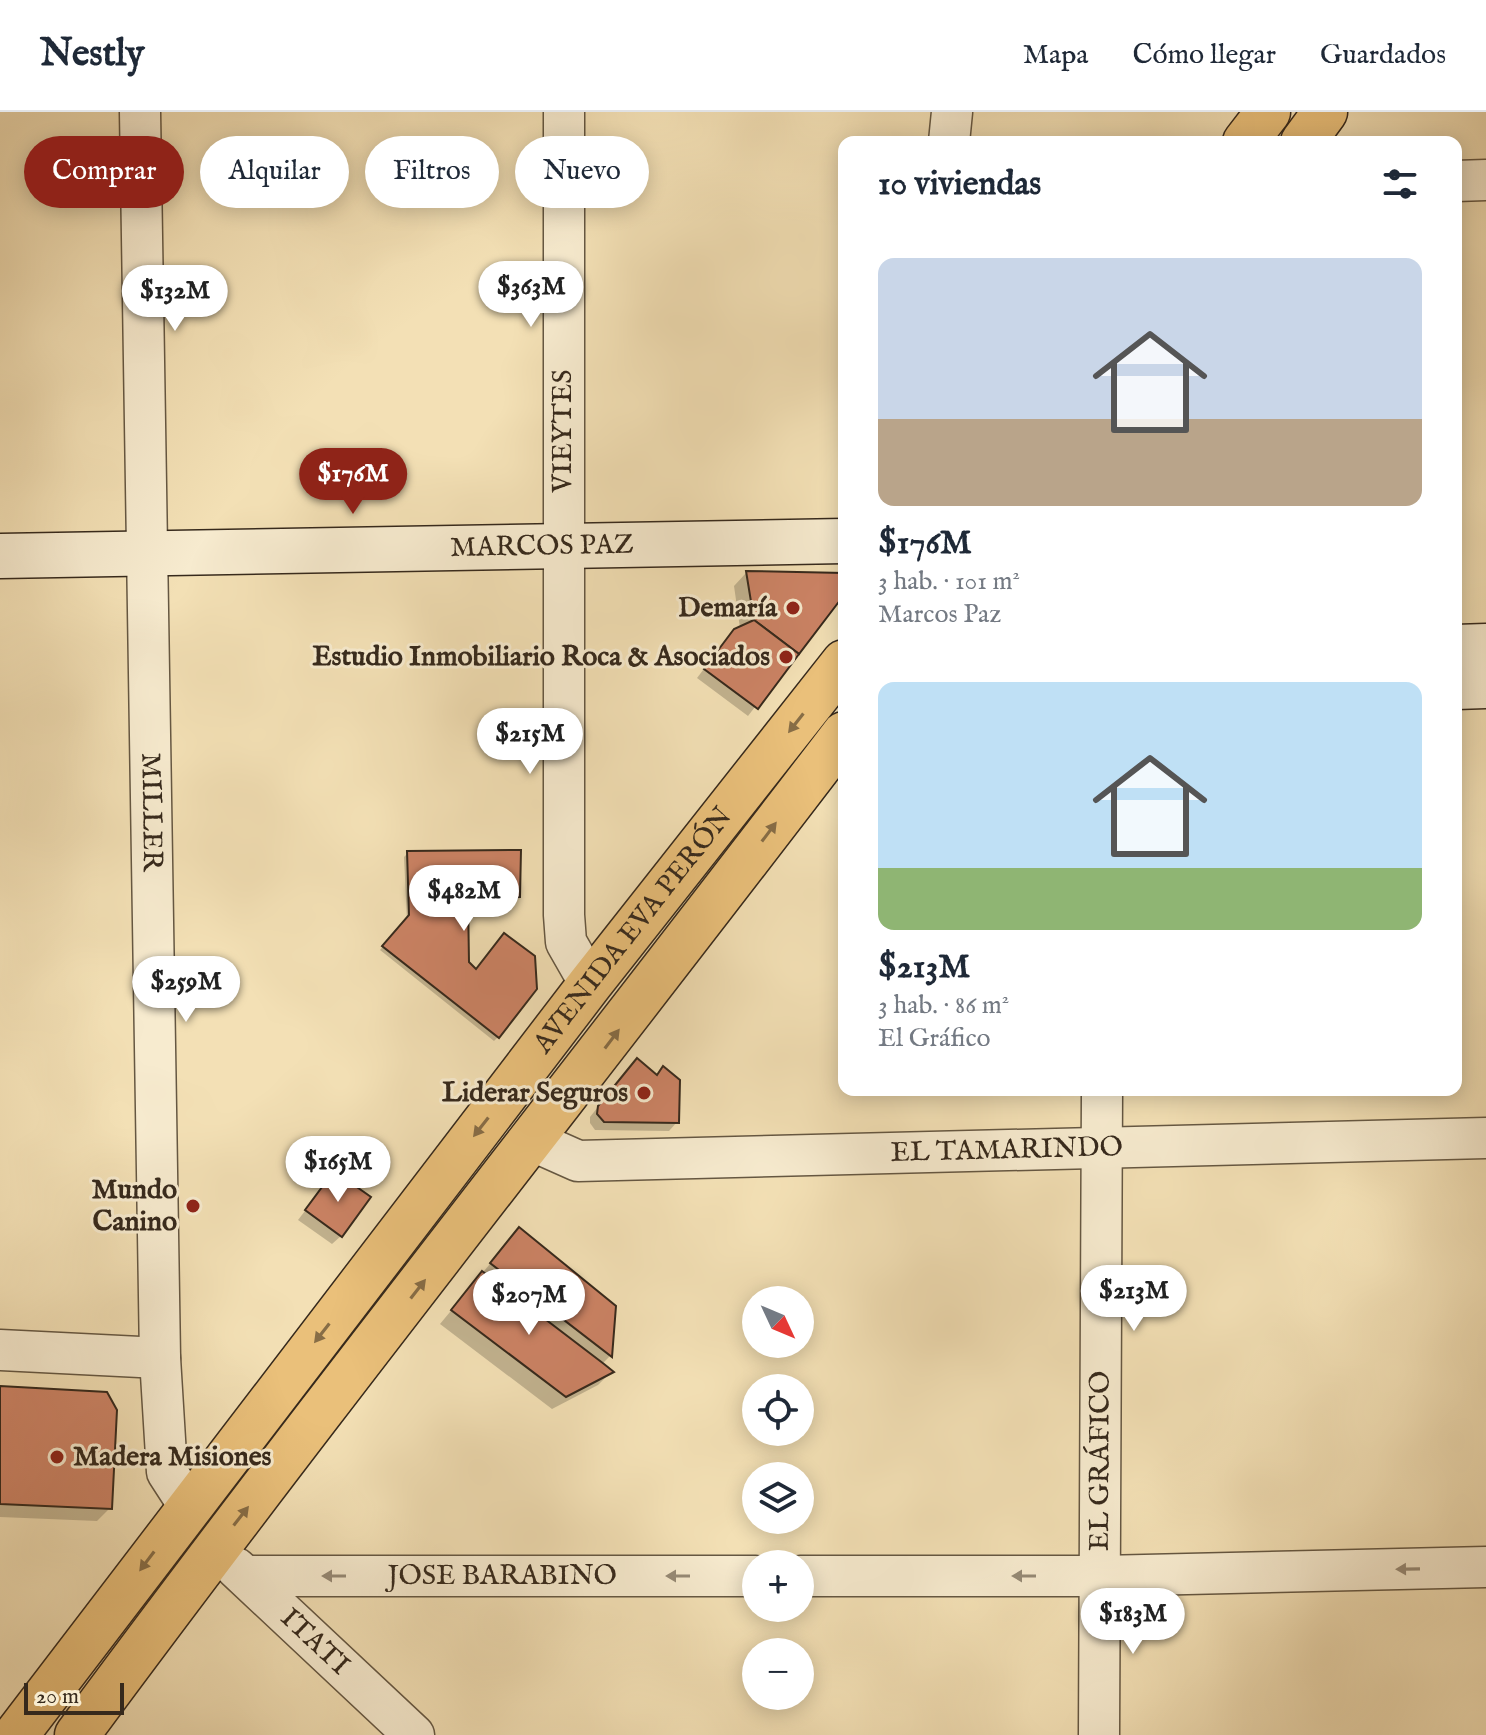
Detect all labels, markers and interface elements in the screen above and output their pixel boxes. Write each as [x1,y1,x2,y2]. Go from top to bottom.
text: Nestly [40,31,144,79]
text: Mapa [1023,38,1088,73]
text: Cómo llegar [1132,38,1276,73]
text: Guardados [1320,38,1446,73]
chip: Comprar [24,136,184,208]
chip: Alquilar [200,136,349,208]
chip: Filtros [365,136,499,208]
chip: Nuevo [515,136,649,208]
icon: filters [1378,162,1422,206]
text: 10 viviendas [878,163,1041,206]
pin: $363M [475,261,587,329]
pin: $132M [119,265,231,333]
text: $363M [496,270,566,303]
text: $132M [140,274,210,307]
icon: home [1078,310,1222,454]
street label: VIEYTES [546,369,581,494]
pin: $176M [297,448,409,516]
text: $176M [317,457,389,490]
text: $176M [878,522,972,565]
street label: MARCOS PAZ [450,527,634,565]
text: 3 hab. · 101 m² [878,565,1020,598]
place label: Demaría [678,591,778,626]
text: Marcos Paz [878,598,1001,631]
marker: Demaría [784,599,802,617]
place label: Estudio Inmobiliario Roca & Asociados [312,640,770,675]
marker: Estudio Inmobiliario Roca & Asociados [777,648,795,666]
pin: $215M [474,708,586,776]
one-way arrow [788,713,804,733]
text: $215M [495,717,565,750]
icon: home [1078,734,1222,878]
street label: MILLER [133,752,170,872]
street label: AVENIDA EVA PERÓN [525,800,740,1061]
one-way arrow [761,822,777,842]
pin: $482M [408,865,520,933]
text: $482M [427,874,501,907]
text: $213M [878,946,970,989]
pin: $259M [130,956,242,1024]
text: $259M [150,965,222,998]
text: 3 hab. · 86 m² [878,989,1009,1022]
text: El Gráfico [878,1022,991,1055]
one-way arrow [603,1029,619,1049]
place label: Liderar Seguros [442,1076,628,1111]
marker: Liderar Seguros [635,1084,653,1102]
one-way arrow [473,1117,489,1137]
street label: EL TAMARINDO [890,1130,1123,1171]
pin: $165M [282,1136,394,1204]
text: $165M [304,1145,372,1178]
place label: Mundo Canino [92,1173,177,1240]
marker: Mundo Canino [184,1197,202,1215]
pin: $213M [1078,1265,1190,1333]
pin: $207M [473,1269,585,1337]
text: $213M [1099,1274,1169,1307]
text: $207M [491,1278,567,1311]
one-way arrow [409,1279,426,1299]
north arrow [742,1286,814,1358]
map controls [742,1286,814,1710]
one-way arrow [315,1323,331,1343]
street label: EL GRÁFICO [1082,1371,1118,1551]
button: locate [742,1374,814,1446]
place label: Madera Misiones [73,1440,271,1475]
marker: Madera Misiones [48,1448,66,1466]
button: layers [742,1462,814,1534]
one-way arrow [232,1506,248,1526]
button: + [742,1550,814,1622]
one-way arrow [140,1551,155,1572]
street label: JOSE BARABINO [384,1559,617,1594]
one-way arrow [1395,1563,1420,1575]
one-way arrow [321,1570,346,1582]
one-way arrow [665,1570,690,1582]
one-way arrow [1011,1570,1036,1582]
pin: $183M [1077,1588,1189,1656]
text: $183M [1099,1597,1167,1630]
street label: ITATI [273,1601,357,1683]
button: − [742,1638,814,1710]
scale bar [24,1679,124,1715]
text: 20 m [36,1683,79,1711]

